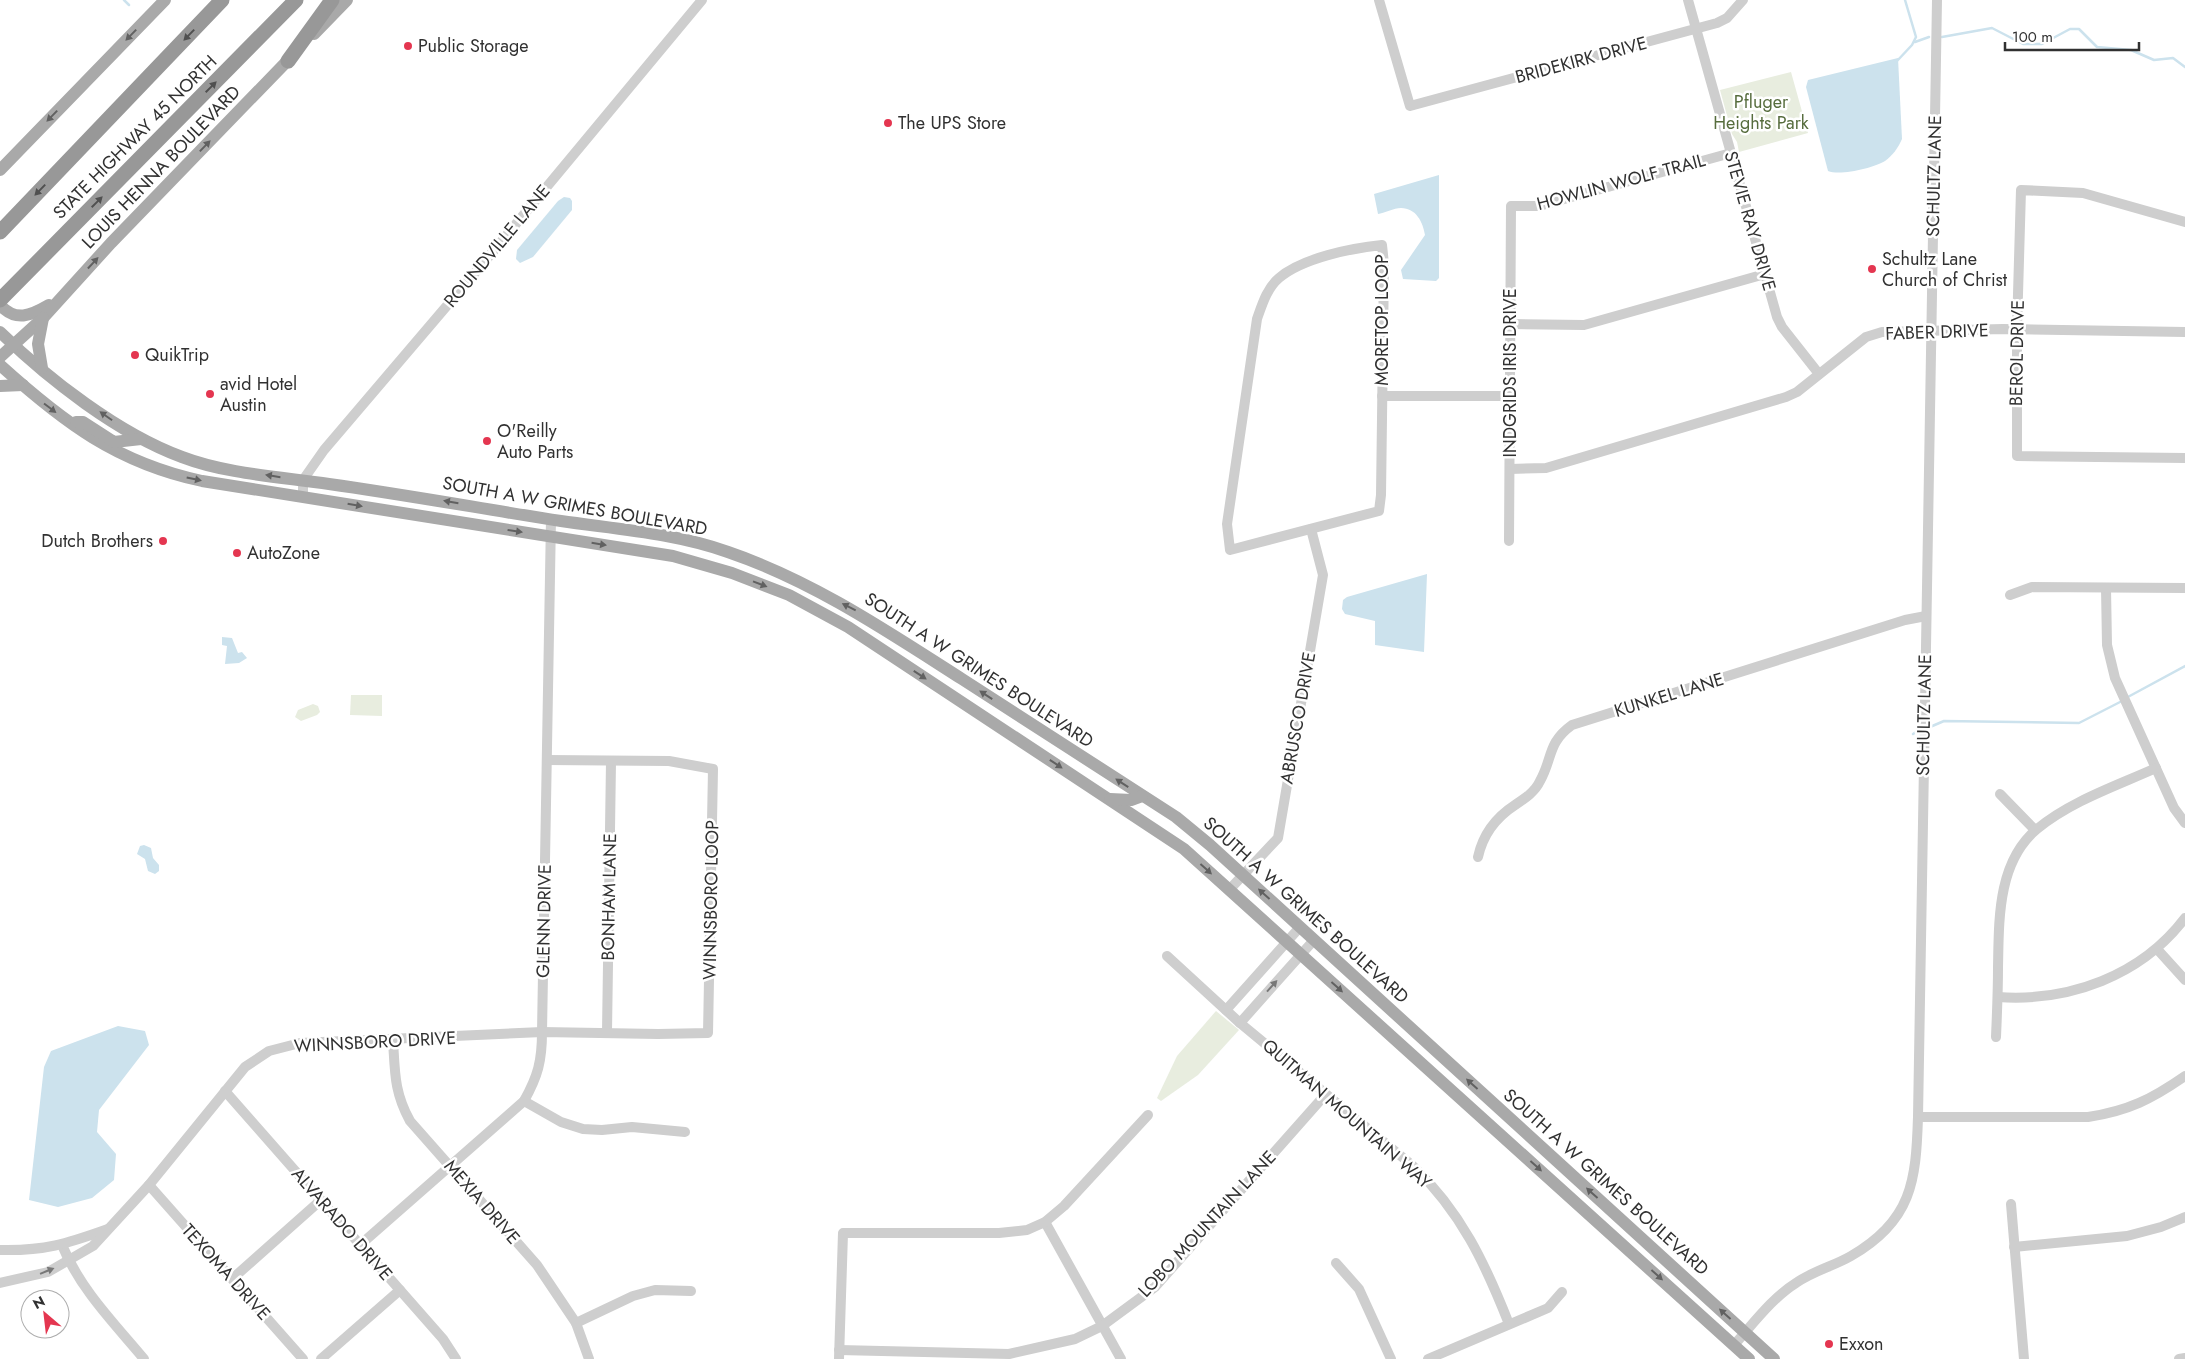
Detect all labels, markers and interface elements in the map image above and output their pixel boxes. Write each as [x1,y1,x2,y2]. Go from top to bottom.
scale bar [2005,20,2139,52]
text: 100 m [2012,26,2053,48]
one-way arrow [125,29,137,41]
one-way arrow [183,29,195,41]
street label: BRIDEKIRK DRIVE [1512,30,1650,90]
place label: Public Storage [418,33,528,59]
marker: Public Storage [402,40,414,52]
street label: STATE HIGHWAY 45 NORTH [47,49,223,225]
street label: LOUIS HENNA BOULEVARD [76,79,246,255]
one-way arrow [204,81,216,93]
park label: Pfluger Heights Park [1713,89,1809,136]
one-way arrow [47,110,59,122]
place label: The UPS Store [898,110,1006,136]
street label: SCHULTZ LANE [1920,115,1948,237]
marker: The UPS Store [882,117,894,129]
one-way arrow [199,140,211,152]
street label: HOWLIN WOLF TRAIL [1534,147,1708,217]
street label: STEVIE RAY DRIVE [1718,148,1782,294]
street label: ROUNDVILLE LANE [438,179,556,313]
one-way arrow [34,184,46,196]
one-way arrow [90,196,102,208]
place label: Schultz Lane Church of Christ [1882,246,2008,293]
street label: MORETOP LOOP [1369,254,1395,386]
one-way arrow [87,257,98,270]
marker: Schultz Lane Church of Christ [1866,263,1878,275]
street label: INDGRIDS IRIS DRIVE [1497,288,1523,458]
street label: BEROL DRIVE [2003,300,2031,406]
street label: FABER DRIVE [1885,317,1989,347]
place label: QuikTrip [145,342,209,368]
marker: QuikTrip [129,349,141,361]
place label: avid Hotel Austin [220,371,297,418]
marker: avid Hotel Austin [204,388,216,400]
one-way arrow [43,403,57,413]
one-way arrow [99,411,113,421]
place label: O'Reilly Auto Parts [497,418,573,465]
marker: O'Reilly Auto Parts [481,435,493,447]
street label: SOUTH A W GRIMES BOULEVARD [441,470,709,542]
one-way arrow [265,471,281,479]
one-way arrow [187,475,202,483]
one-way arrow [443,498,459,506]
one-way arrow [347,502,363,510]
one-way arrow [508,527,524,535]
place label: Dutch Brothers [41,528,153,554]
marker: Dutch Brothers [157,535,169,547]
place label: AutoZone [247,540,320,566]
one-way arrow [592,540,608,548]
marker: AutoZone [231,547,243,559]
one-way arrow [753,581,768,588]
street label: SOUTH A W GRIMES BOULEVARD [859,586,1099,754]
one-way arrow [842,603,856,611]
street label: ABRUSCO DRIVE [1274,650,1322,786]
street label: SCHULTZ LANE [1910,654,1938,776]
street label: KUNKEL LANE [1611,666,1727,724]
one-way arrow [913,670,926,680]
one-way arrow [979,690,992,699]
one-way arrow [1049,759,1062,769]
one-way arrow [1116,778,1129,788]
street label: SOUTH A W GRIMES BOULEVARD [1198,811,1414,1009]
street label: WINNSBORO LOOP [697,820,725,980]
street label: BONHAM LANE [595,833,623,961]
one-way arrow [1200,863,1212,875]
street label: GLENN DRIVE [530,864,558,978]
one-way arrow [1258,888,1270,900]
one-way arrow [1267,980,1278,993]
one-way arrow [1331,981,1343,993]
street label: WINNSBORO DRIVE [293,1025,457,1059]
street label: QUITMAN MOUNTAIN WAY [1257,1033,1438,1196]
one-way arrow [1466,1078,1478,1090]
street label: SOUTH A W GRIMES BOULEVARD [1498,1083,1714,1281]
street label: LOBO MOUNTAIN LANE [1132,1145,1282,1303]
street label: MEXIA DRIVE [438,1154,526,1250]
one-way arrow [1530,1161,1543,1172]
street label: ALVARADO DRIVE [285,1162,399,1286]
one-way arrow [1587,1187,1599,1199]
street label: TEXOMA DRIVE [176,1218,276,1326]
one-way arrow [40,1267,54,1275]
one-way arrow [1650,1270,1663,1281]
north arrow [20,1289,70,1339]
text: N [29,1291,49,1314]
one-way arrow [1720,1308,1732,1320]
place label: Exxon [1839,1331,1884,1357]
marker: Exxon [1823,1338,1835,1350]

